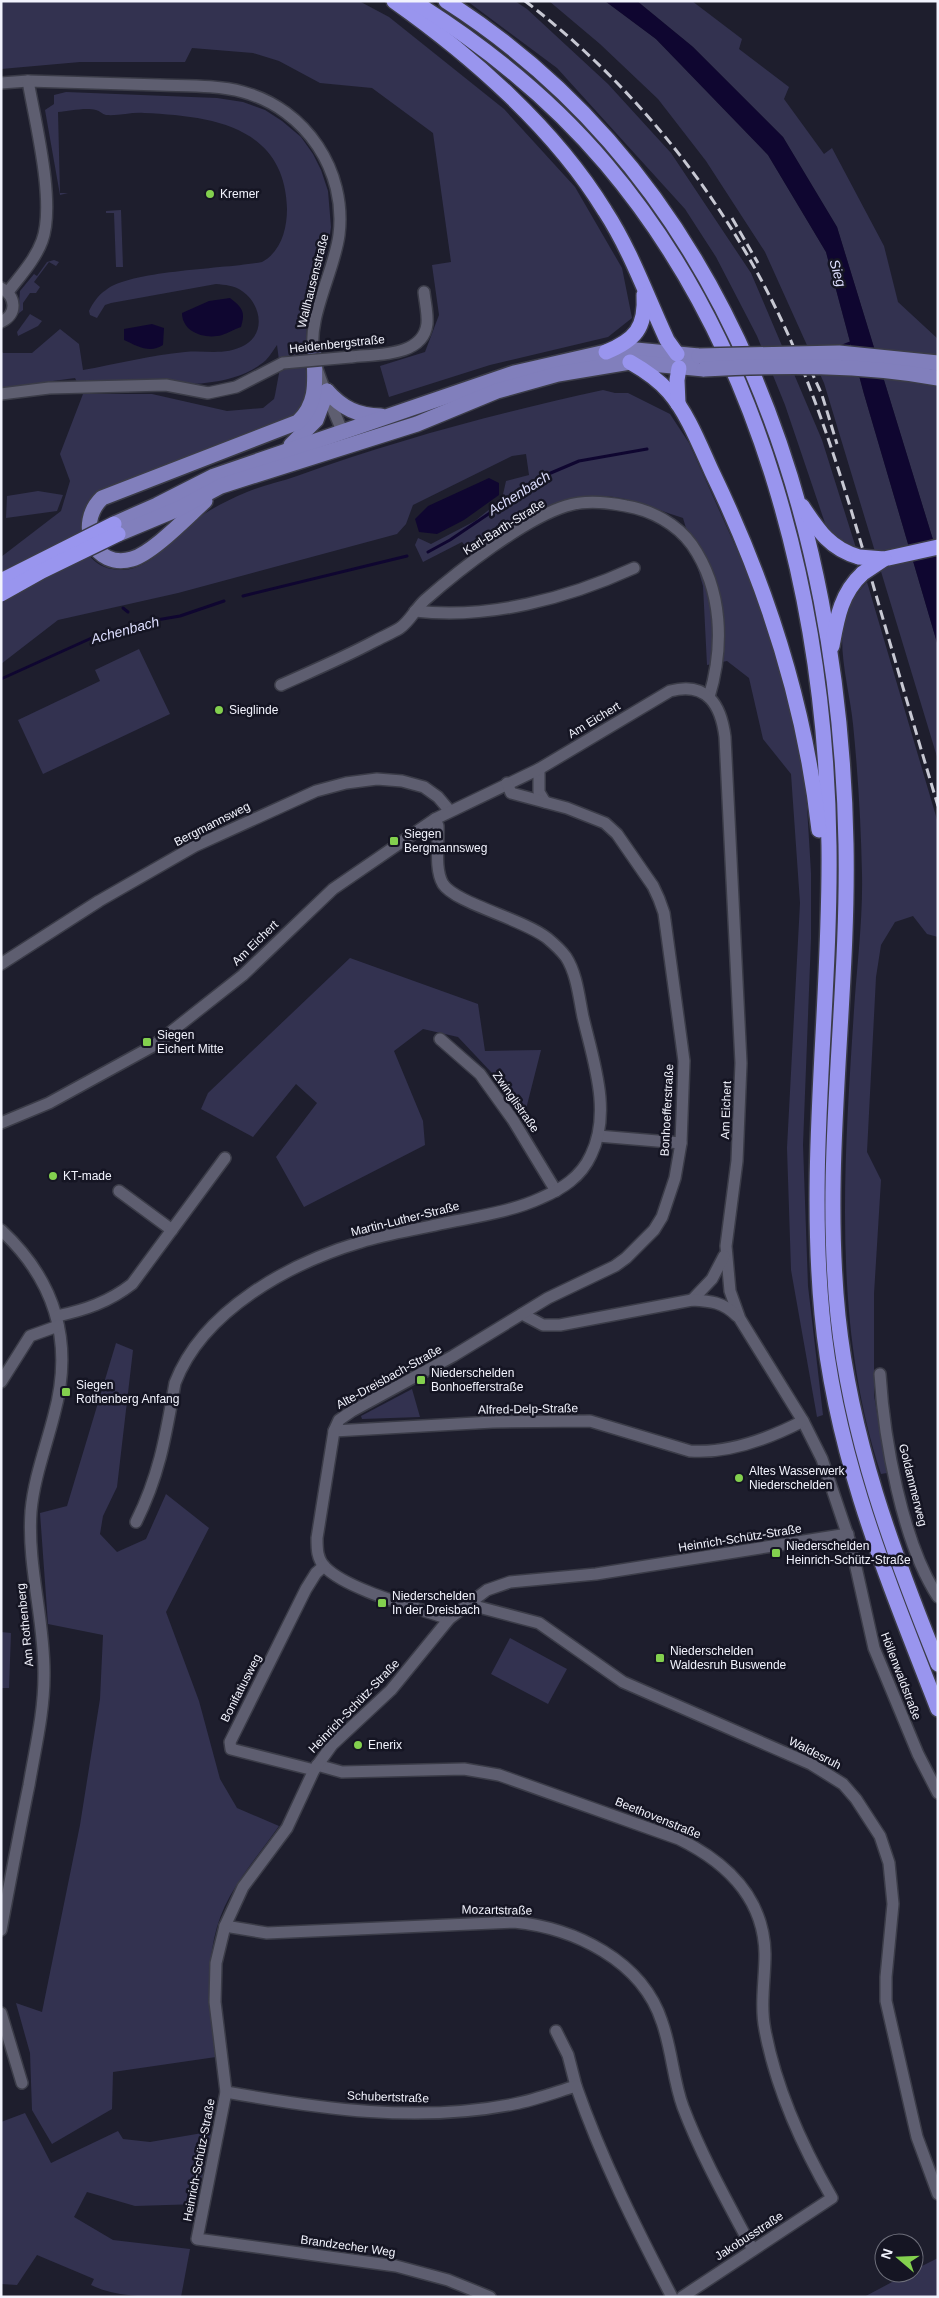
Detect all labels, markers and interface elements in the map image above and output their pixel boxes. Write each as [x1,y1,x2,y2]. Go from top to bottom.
place label: Kremer [220,187,259,201]
marker: Kremer [204,188,216,200]
street label: Wallhausenstraße [295,232,332,329]
water label: Sieg [826,257,850,289]
street label: Heidenbergstraße [289,332,386,356]
water label: Achenbach [484,468,553,519]
street label: Karl-Barth-Straße [460,496,548,558]
water label: Achenbach [88,613,161,647]
street label: Am Eichert [565,699,623,741]
place label: Sieglinde [229,703,279,717]
marker: Sieglinde [213,704,225,716]
street label: Bergmannsweg [172,799,252,849]
place label: Siegen Bergmannsweg [404,827,487,855]
marker: Siegen Bergmannsweg [388,835,400,847]
street label: Am Eichert [229,917,281,968]
place label: Siegen Eichert Mitte [157,1028,224,1056]
marker: Siegen Eichert Mitte [141,1036,153,1048]
street label: Bonhoefferstraße [658,1063,676,1157]
street label: Zwinglistraße [490,1069,542,1136]
street label: Am Eichert [718,1080,734,1140]
place label: KT-made [63,1169,112,1183]
marker: KT-made [47,1170,59,1182]
street label: Martin-Luther-Straße [349,1199,461,1239]
street label: Alte-Dreisbach-Straße [334,1342,445,1412]
place label: Niederschelden Bonhoefferstraße [431,1366,524,1394]
marker: Niederschelden Bonhoefferstraße [415,1374,427,1386]
place label: Siegen Rothenberg Anfang [76,1378,179,1406]
marker: Siegen Rothenberg Anfang [60,1386,72,1398]
street label: Alfred-Delp-Straße [478,1401,578,1417]
street label: Goldammerweg [896,1442,930,1528]
place label: Altes Wasserwerk Niederschelden [749,1464,846,1492]
marker: Altes Wasserwerk Niederschelden [733,1472,745,1484]
street label: Heinrich-Schütz-Straße [677,1521,803,1555]
place label: Niederschelden Heinrich-Schütz-Straße [786,1539,911,1567]
marker: Niederschelden Heinrich-Schütz-Straße [770,1547,782,1559]
street label: Am Rothenberg [14,1582,36,1668]
place label: Niederschelden In der Dreisbach [392,1589,480,1617]
marker: Niederschelden In der Dreisbach [376,1597,388,1609]
street label: Höllenwaldstraße [878,1630,924,1722]
place label: Niederschelden Waldesruh Buswende [670,1644,787,1672]
street label: Bonifatiusweg [218,1652,264,1724]
marker: Niederschelden Waldesruh Buswende [654,1652,666,1664]
street label: Heinrich-Schütz-Straße [306,1656,403,1756]
street label: Waldesruh [786,1734,844,1772]
place label: Enerix [368,1738,402,1752]
marker: Enerix [352,1739,364,1751]
street label: Beethovenstraße [613,1794,703,1842]
street label: Mozartstraße [462,1902,533,1918]
street label: Schubertstraße [347,2089,430,2105]
street label: Heinrich-Schütz-Straße [180,2097,218,2223]
street label: Jakobusstraße [712,2209,786,2263]
street label: Brandzecher Weg [300,2232,396,2260]
north arrow [874,2233,924,2283]
text: N [877,2246,896,2261]

